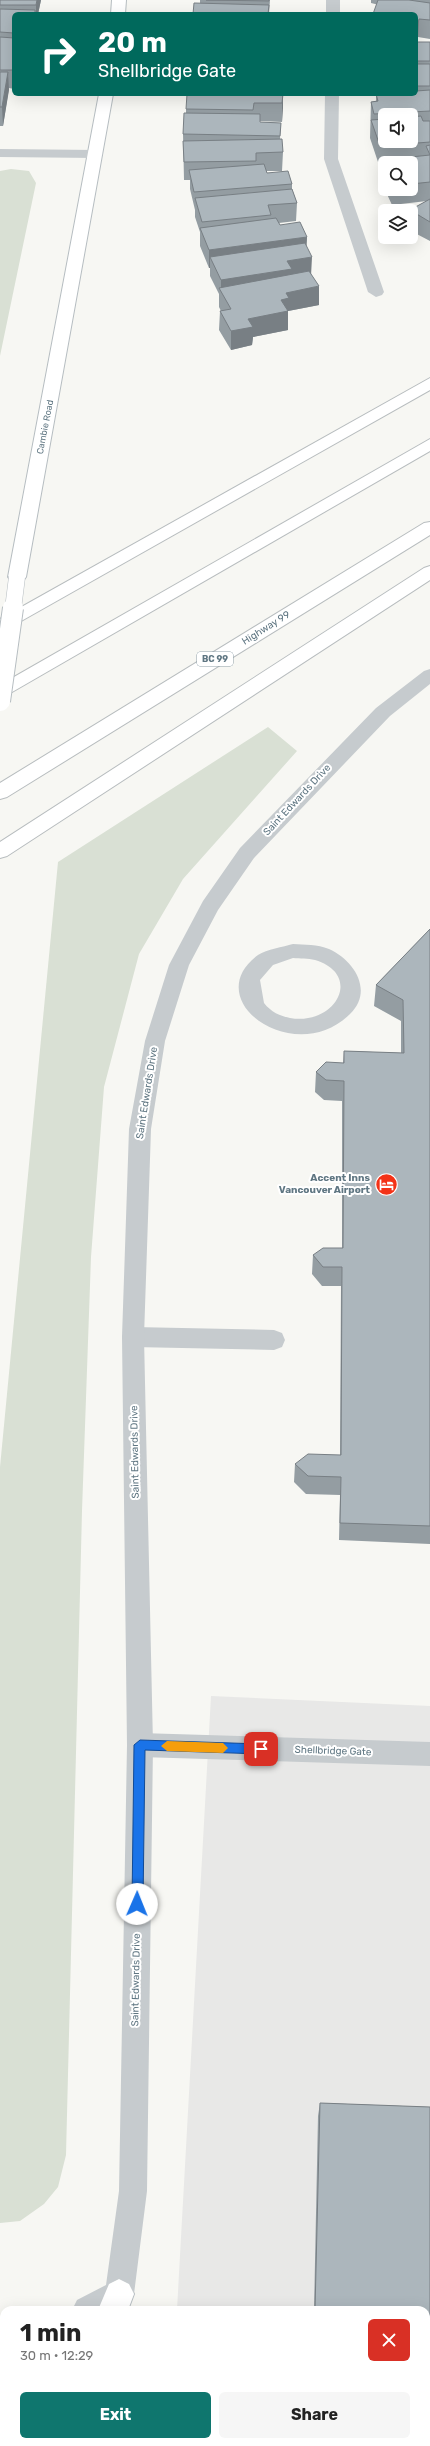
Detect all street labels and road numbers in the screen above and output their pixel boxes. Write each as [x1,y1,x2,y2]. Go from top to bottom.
street label: Cambie Road [35,399,55,455]
street label: Highway 99 [240,608,292,647]
road number: BC 99 [197,652,233,666]
street label: Saint Edwards Drive [261,762,333,838]
street label: Saint Edwards Drive [134,1046,160,1140]
street label: Saint Edwards Drive [128,1405,142,1499]
street label: Shellbridge Gate [294,1744,372,1758]
street label: Saint Edwards Drive [129,1933,143,2027]

